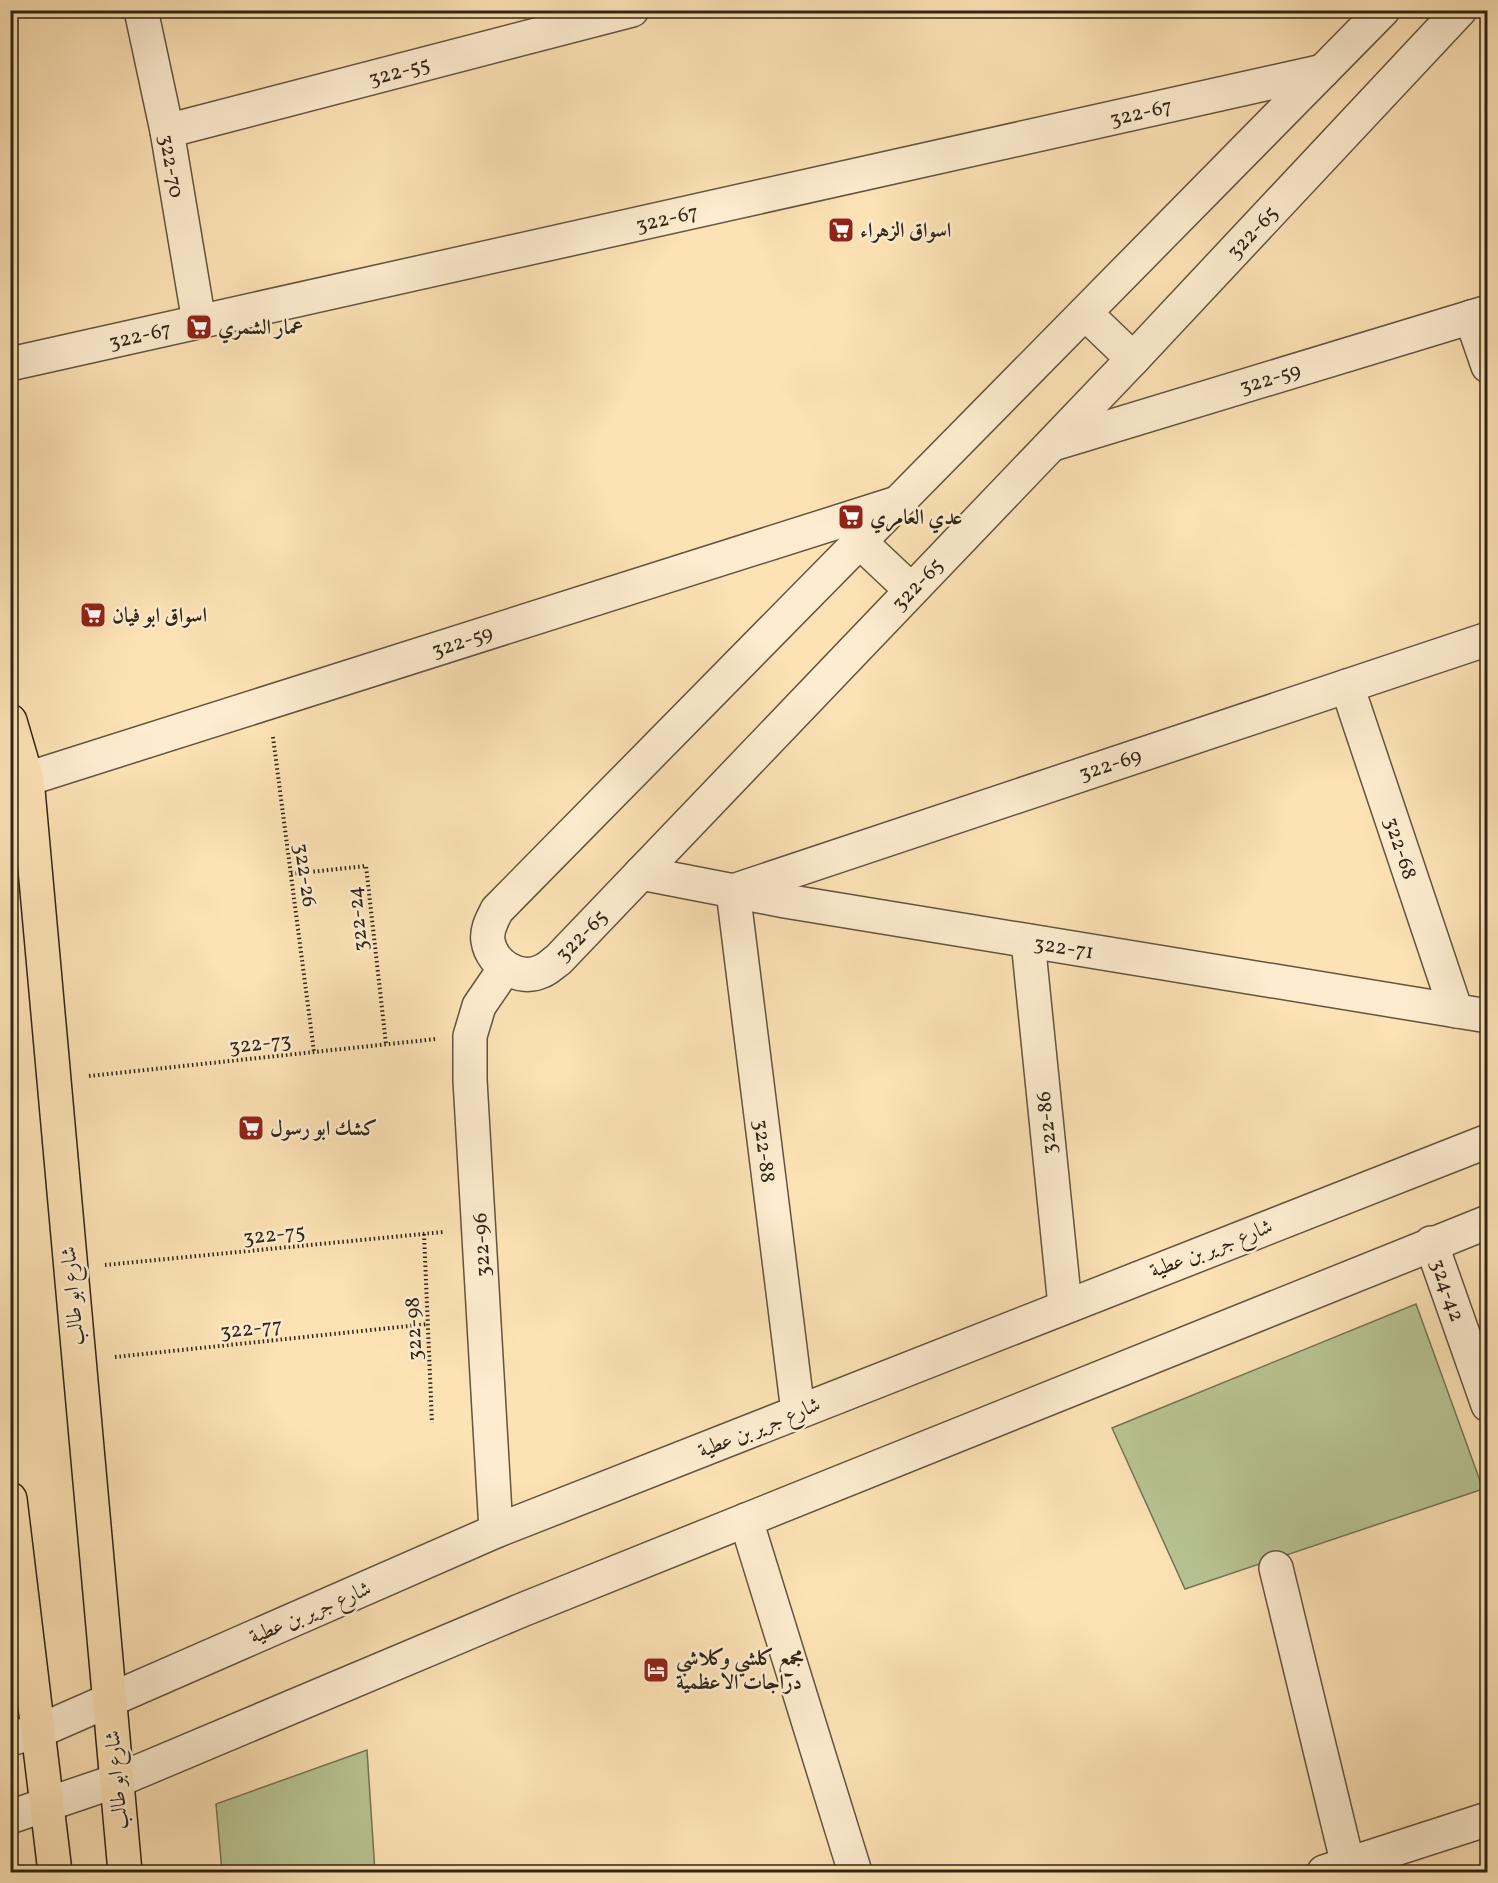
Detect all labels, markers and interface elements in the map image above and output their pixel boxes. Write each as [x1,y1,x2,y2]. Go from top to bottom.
street label: 322-55 [366,50,433,95]
street label: 322-67 [1107,92,1176,135]
street label: 322-70 [151,132,190,200]
street label: 322-67 [633,198,702,241]
street label: 322-65 [1221,200,1285,266]
supermarket icon: اسواق الزهراء [826,215,856,245]
place label: اسواق الزهراء [860,217,951,246]
supermarket icon: عمار الشمري [184,312,214,342]
place label: عمار الشمري [218,314,303,344]
street label: 322-67 [106,315,175,358]
street label: 322-59 [1236,356,1305,402]
supermarket icon: عدي العامري [836,502,866,532]
place label: عدي العامري [870,504,962,534]
street label: 322-65 [886,552,951,618]
supermarket icon: اسواق ابو فيان [78,600,108,630]
place label: اسواق ابو فيان [112,602,207,631]
street label: 322-59 [428,619,497,666]
street label: 322-69 [1075,742,1146,789]
street label: 322-68 [1376,814,1423,883]
street label: 322-26 [286,841,323,909]
street label: 322-24 [341,885,376,953]
street label: 322-65 [549,903,615,969]
street label: 322-71 [1032,929,1096,968]
street label: 322-73 [228,1027,293,1062]
street label: 322-86 [1030,1090,1065,1156]
supermarket icon: كشك ابو رسول [236,1113,266,1143]
place label: كشك ابو رسول [270,1115,377,1144]
street label: 322-88 [745,1118,782,1184]
street label: 322-96 [466,1212,499,1278]
street label: شارع جرير بن عطية [1146,1213,1278,1288]
street label: 322-75 [242,1218,307,1253]
street label: شارع ابو طالب [55,1245,94,1347]
street label: 324-42 [1422,1255,1471,1326]
street label: 322-98 [398,1296,431,1361]
street label: 322-77 [219,1312,284,1347]
street label: شارع جرير بن عطية [694,1391,826,1468]
street label: شارع جرير بن عطية [245,1575,377,1654]
place label: مجمع كلشي وكلاشي دراجات الاعظمية [676,1645,804,1698]
hotel icon: مجمع كلشي وكلاشي دراجات الاعظمية [641,1655,671,1685]
street label: شارع ابو طالب [99,1729,138,1831]

